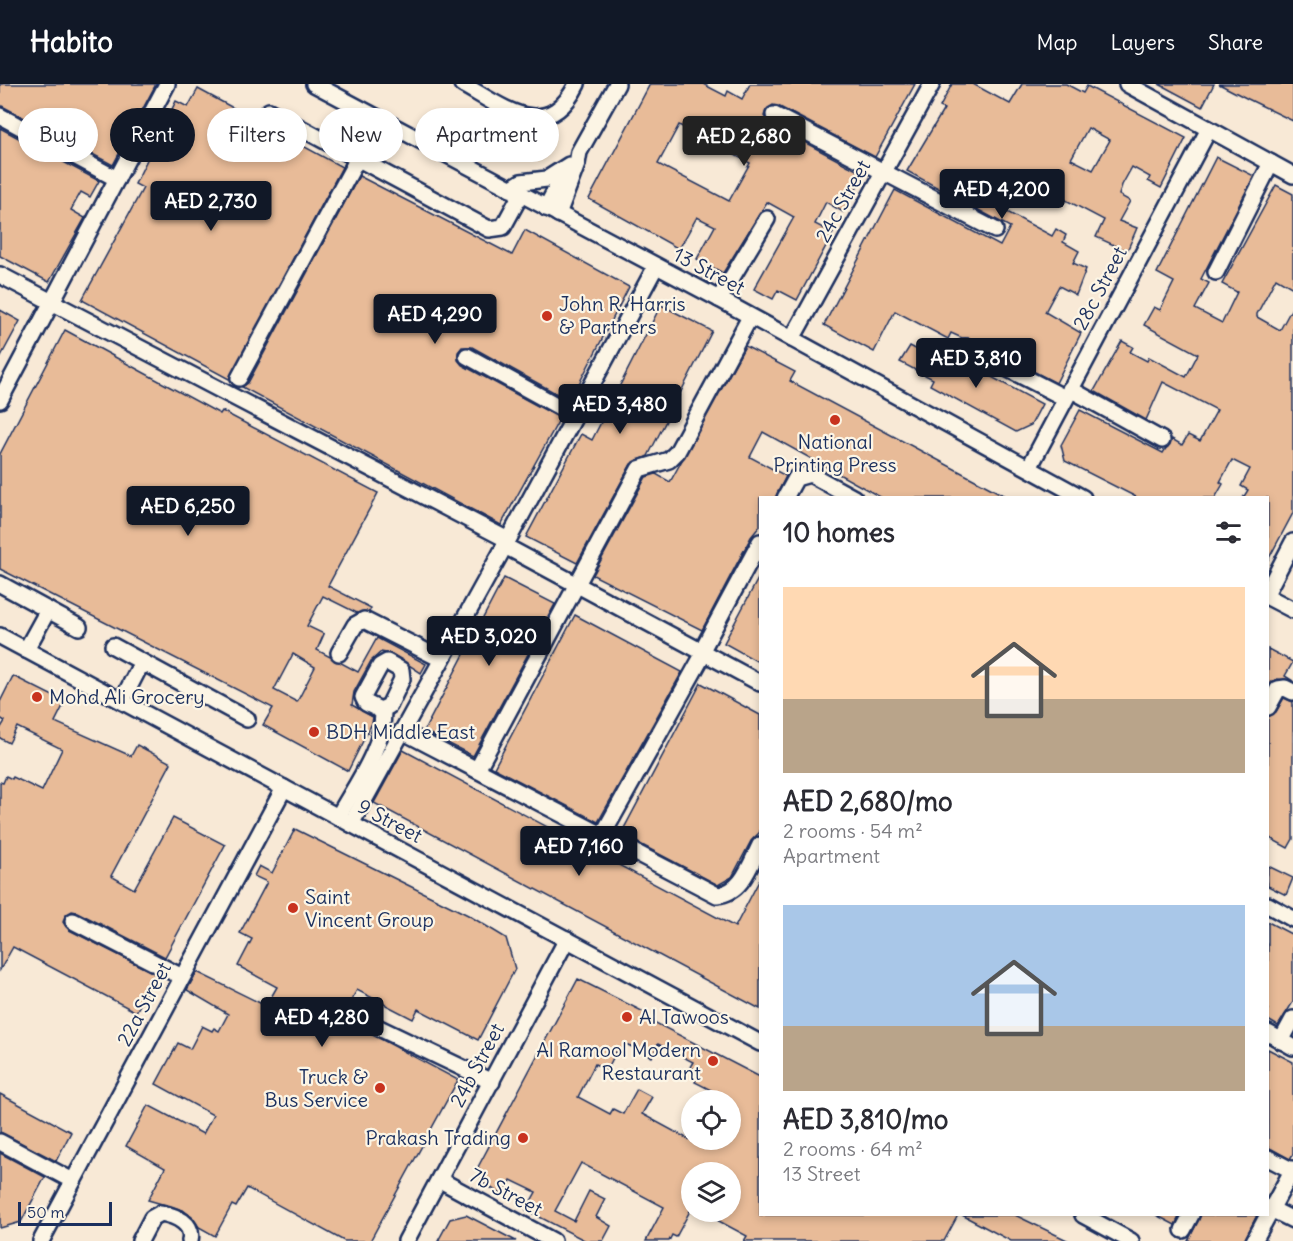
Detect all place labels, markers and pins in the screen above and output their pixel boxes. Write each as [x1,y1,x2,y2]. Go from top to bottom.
pin: AED 2,680 [675,116,813,167]
pin: AED 4,200 [933,169,1071,220]
pin: AED 2,730 [142,181,280,232]
place label: John R. Harris & Partners [559,291,686,339]
pin: AED 4,290 [366,294,504,345]
marker: John R. Harris & Partners [540,309,554,323]
pin: AED 3,810 [907,338,1045,389]
pin: AED 3,480 [551,384,689,435]
marker: National Printing Press [828,413,842,427]
place label: National Printing Press [773,429,897,477]
pin: AED 6,250 [119,486,257,537]
pin: AED 3,020 [420,616,558,667]
place label: Mohd Ali Grocery [49,684,205,709]
marker: Mohd Ali Grocery [30,690,44,704]
place label: BDH Middle East [326,719,476,744]
marker: BDH Middle East [307,725,321,739]
pin: AED 7,160 [510,826,648,877]
place label: Saint Vincent Group [305,884,434,932]
marker: Saint Vincent Group [286,901,300,915]
pin: AED 4,280 [253,997,391,1048]
place label: Al Tawoos [639,1004,729,1029]
marker: Al Tawoos [620,1010,634,1024]
place label: Al Ramool Modern Restaurant [536,1037,701,1085]
marker: Al Ramool Modern Restaurant [706,1054,720,1068]
place label: Truck & Bus Service [265,1064,368,1112]
marker: Truck & Bus Service [373,1081,387,1095]
place label: Prakash Trading [365,1125,511,1150]
marker: Prakash Trading [516,1131,530,1145]

